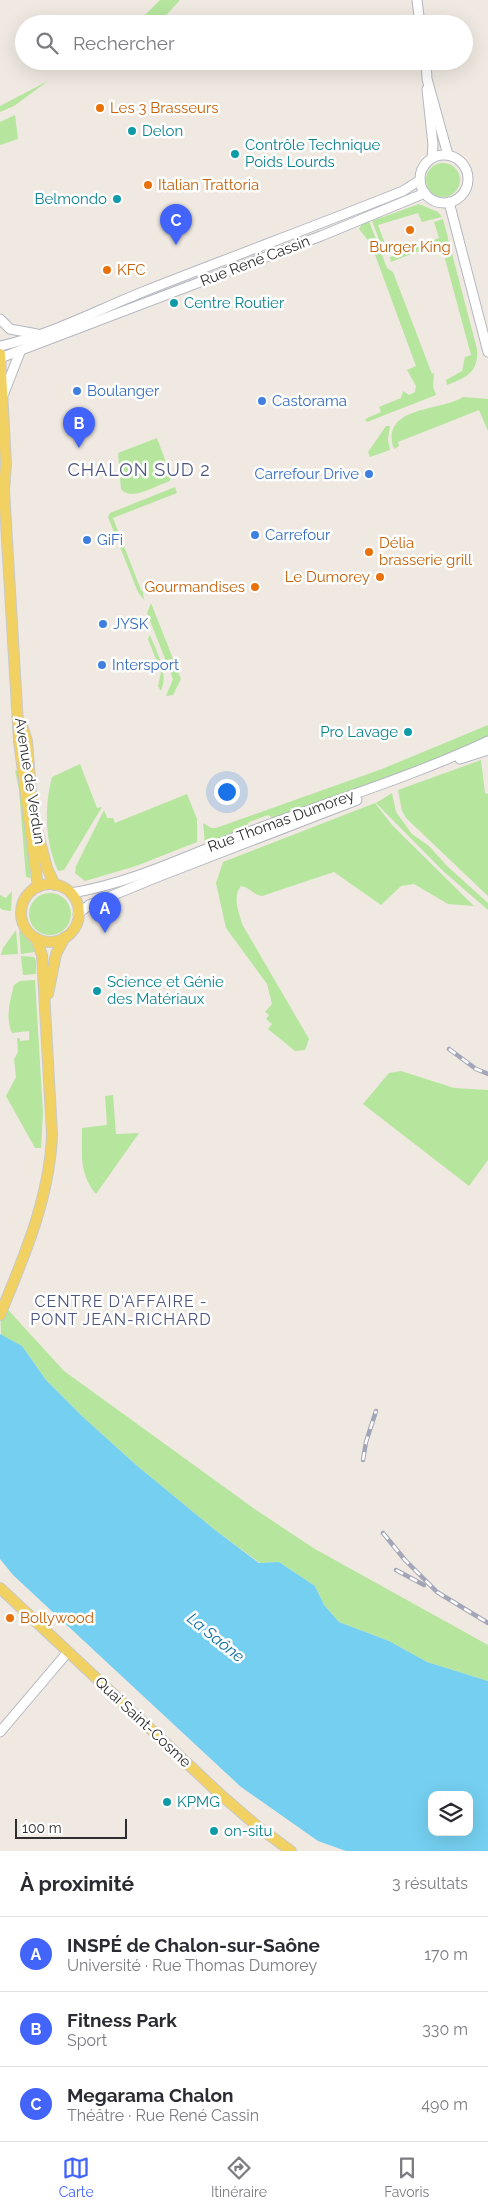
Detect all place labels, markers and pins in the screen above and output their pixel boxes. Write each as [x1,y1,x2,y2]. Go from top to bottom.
place label: Les 3 Brasseurs [110,99,218,117]
marker: Les 3 Brasseurs [94,102,106,114]
place label: Delon [142,122,183,140]
marker: Delon [126,125,138,137]
place label: Contrôle Technique Poids Lourds [245,136,381,171]
marker: Contrôle Technique Poids Lourds [229,148,241,160]
place label: Italian Trattoria [158,176,259,194]
marker: Italian Trattoria [142,179,154,191]
place label: Belmondo [34,190,107,208]
marker: Belmondo [111,193,123,205]
pin: C [160,204,192,245]
marker: Burger King [404,224,416,236]
place label: Burger King [369,238,451,256]
place label: KFC [117,261,146,279]
marker: KFC [101,264,113,276]
place label: Centre Routier [184,294,285,312]
marker: Centre Routier [168,297,180,309]
place label: Boulanger [87,382,160,400]
marker: Boulanger [71,385,83,397]
place label: Castorama [272,392,347,410]
marker: Castorama [256,395,268,407]
pin: B [63,407,95,448]
place label: Carrefour Drive [254,465,359,483]
marker: Carrefour Drive [363,468,375,480]
place label: Carrefour [265,526,331,544]
marker: Carrefour [249,529,261,541]
place label: GiFi [97,531,123,549]
marker: GiFi [81,534,93,546]
place label: Délia brasserie grill [379,534,473,569]
marker: Délia brasserie grill [363,546,375,558]
place label: Le Dumorey [285,568,370,586]
marker: Le Dumorey [374,571,386,583]
place label: Gourmandises [145,578,245,596]
marker: Gourmandises [249,581,261,593]
place label: JYSK [113,615,149,633]
marker: JYSK [97,618,109,630]
place label: Intersport [112,656,179,674]
marker: Intersport [96,659,108,671]
place label: Pro Lavage [320,723,398,741]
marker: Pro Lavage [402,726,414,738]
pin: A [89,892,121,933]
place label: Science et Génie des Matériaux [107,973,224,1008]
marker: Science et Génie des Matériaux [91,985,103,997]
place label: Bollywood [20,1609,94,1627]
marker: Bollywood [4,1612,16,1624]
place label: KPMG [177,1793,220,1811]
marker: KPMG [161,1796,173,1808]
place label: on-situ [224,1822,273,1840]
marker: on-situ [208,1825,220,1837]

